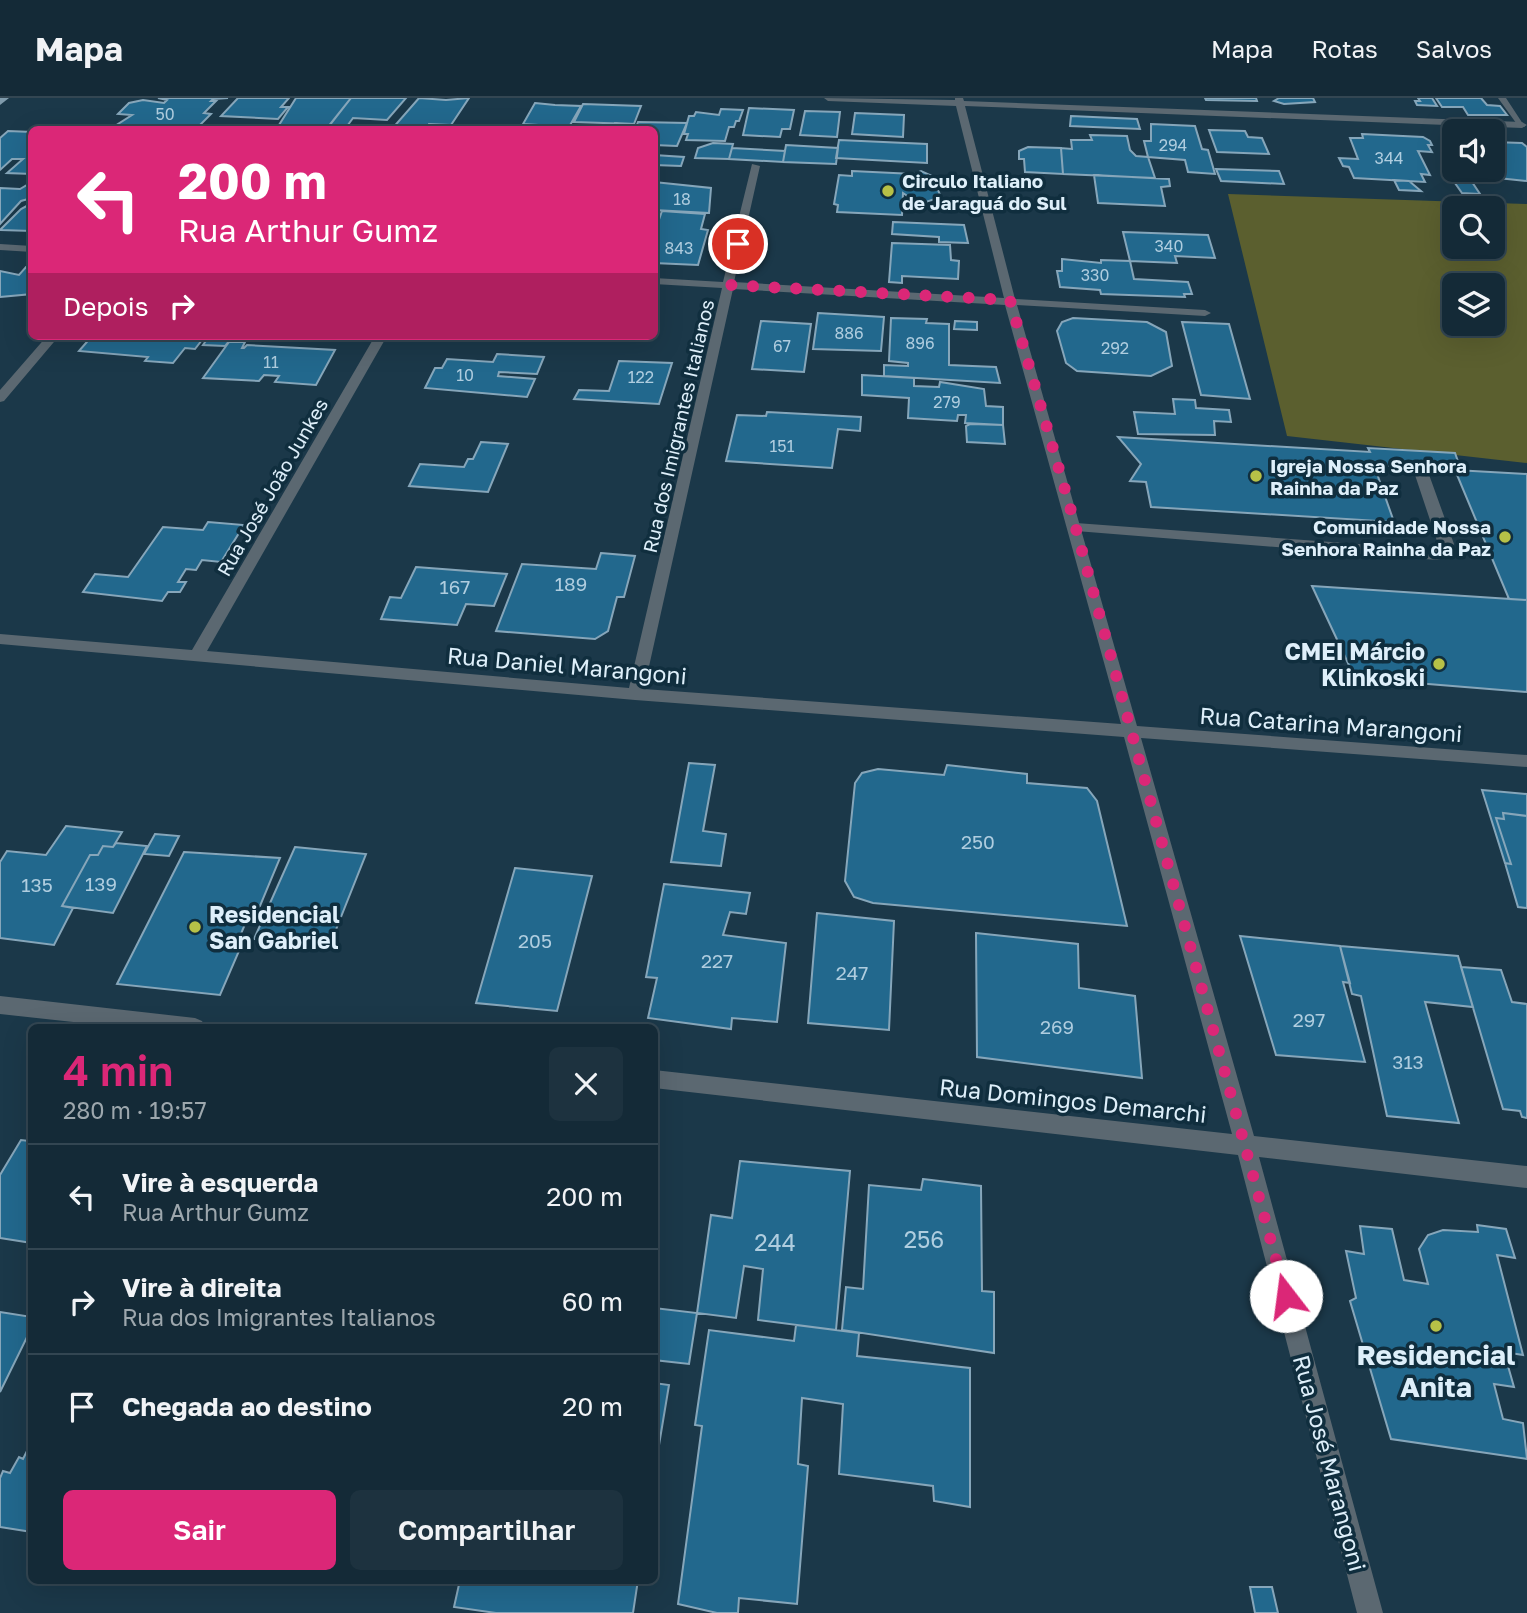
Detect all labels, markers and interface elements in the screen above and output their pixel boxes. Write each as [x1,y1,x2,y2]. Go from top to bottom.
text: Mapa [35,29,123,68]
text: Mapa [1211,34,1273,63]
text: Rotas [1311,34,1378,63]
text: Salvos [1416,34,1492,63]
house number: 50 [155,104,175,124]
map controls [1442,119,1505,336]
button: sound [1442,119,1505,182]
house number: 294 [1159,135,1187,155]
house number: 344 [1375,148,1403,168]
text: 200 m [178,151,327,210]
icon: left [63,154,154,245]
place label: Circulo Italiano de Jaraguá do Sul [902,169,1067,214]
marker: Circulo Italiano de Jaraguá do Sul [880,183,896,199]
house number: 18 [673,189,691,209]
button: search [1442,196,1505,259]
text: Rua Arthur Gumz [178,211,438,249]
pin [708,214,768,274]
icon: arrive [719,225,757,263]
house number: 340 [1154,236,1184,256]
house number: 843 [665,238,693,258]
house number: 330 [1081,265,1109,285]
button: layers [1442,273,1505,336]
icon: right [163,287,201,325]
text: Depois [63,291,149,322]
street label: Rua dos Imigrantes Italianos [638,297,718,555]
house number: 886 [834,323,864,343]
house number: 896 [905,333,935,353]
house number: 67 [773,336,791,356]
house number: 292 [1101,338,1129,358]
house number: 11 [263,352,279,372]
house number: 10 [456,365,474,385]
house number: 122 [628,367,654,387]
house number: 279 [933,392,961,412]
street label: Rua José João Junkes [212,394,332,580]
house number: 151 [770,436,795,456]
place label: Igreja Nossa Senhora Rainha da Paz [1270,454,1467,499]
marker: Igreja Nossa Senhora Rainha da Paz [1248,468,1264,484]
place label: Comunidade Nossa Senhora Rainha da Paz [1281,515,1491,560]
marker: Comunidade Nossa Senhora Rainha da Paz [1497,529,1513,545]
house number: 189 [555,572,587,595]
house number: 167 [440,575,470,598]
place label: CMEI Márcio Klinkoski [1285,637,1425,691]
street label: Rua Daniel Marangoni [446,641,688,689]
marker: CMEI Márcio Klinkoski [1431,656,1447,672]
street label: Rua Catarina Marangoni [1199,701,1463,747]
house number: 250 [961,830,995,853]
house number: 139 [85,872,117,895]
house number: 135 [21,873,53,896]
place label: Residencial San Gabriel [209,900,340,954]
marker: Residencial San Gabriel [187,919,203,935]
house number: 205 [518,929,552,952]
house number: 227 [701,949,733,972]
house number: 247 [836,961,868,984]
house number: 297 [1293,1008,1325,1031]
house number: 269 [1040,1015,1074,1038]
text: 4 min [63,1045,173,1095]
button: close [549,1047,623,1121]
house number: 313 [1392,1050,1424,1073]
street label: Rua Domingos Demarchi [938,1072,1208,1128]
text: 280 m · 19:57 [63,1096,207,1124]
text: Vire à esquerda [122,1167,318,1198]
icon: left [63,1178,101,1216]
text: 200 m [546,1181,623,1212]
text: Rua Arthur Gumz [122,1198,309,1226]
house number: 256 [904,1225,944,1253]
house number: 244 [754,1228,796,1256]
position arrow [1249,1259,1323,1333]
text: Vire à direita [122,1272,282,1303]
icon: right [63,1283,101,1321]
text: 60 m [562,1286,623,1317]
text: Rua dos Imigrantes Italianos [122,1303,436,1331]
marker: Residencial Anita [1428,1318,1444,1334]
place label: Residencial Anita [1357,1338,1515,1403]
street label: Rua José Marangoni [1288,1352,1372,1574]
icon: arrive [63,1388,101,1426]
text: Chegada ao destino [122,1391,372,1422]
text: 20 m [562,1391,623,1422]
button: Sair [63,1490,336,1570]
button: Compartilhar [350,1490,623,1570]

